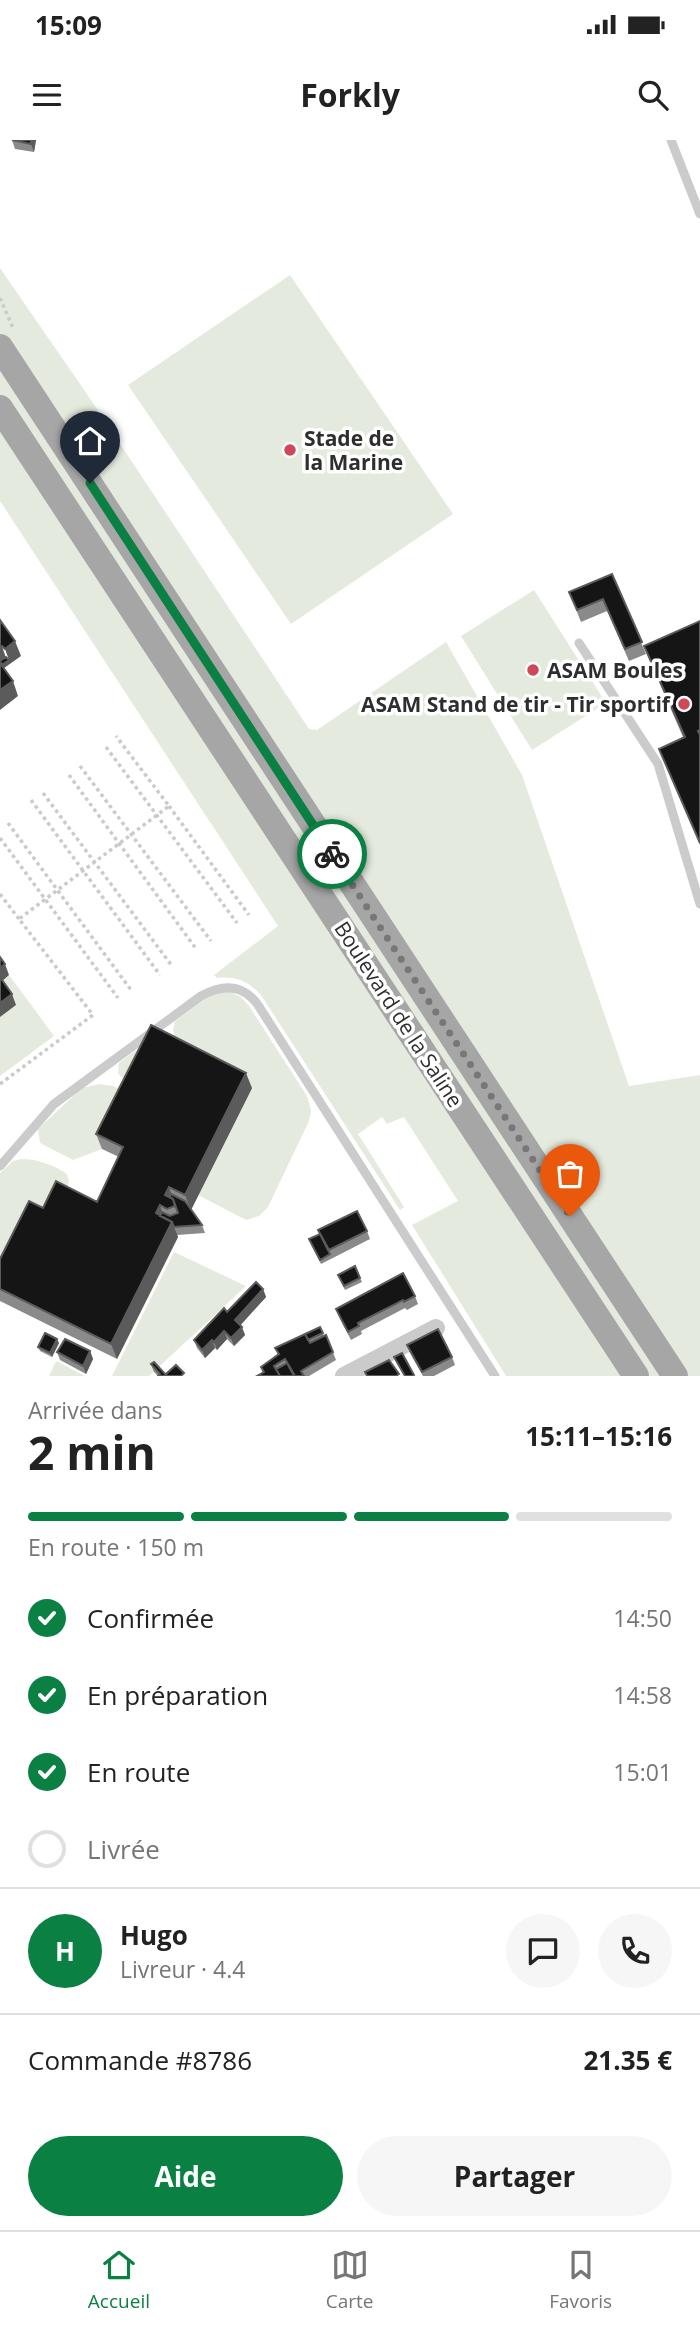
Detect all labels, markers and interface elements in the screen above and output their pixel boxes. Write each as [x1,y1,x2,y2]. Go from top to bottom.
text: 15:09 [35,7,102,43]
text: Forkly [300,73,400,116]
icon: menu [28,76,66,114]
icon: search [634,76,672,114]
pin [60,411,120,483]
icon: home [71,422,109,460]
place label: Stade de la Marine [304,424,403,476]
marker: Stade de la Marine [282,442,298,458]
place label: ASAM Boules [547,656,683,684]
marker: ASAM Boules [525,662,541,678]
place label: ASAM Stand de tir - Tir sportif [361,690,672,718]
marker: ASAM Stand de tir - Tir sportif [676,696,692,712]
courier [297,819,367,889]
icon: bike [313,835,351,873]
street label: Boulevard de la Saline [328,916,470,1112]
pin [540,1144,600,1216]
icon: bag [551,1155,589,1193]
text: Arrivée dans [28,1394,162,1426]
text: 15:11–15:16 [525,1418,672,1454]
text: 2 min [28,1421,156,1483]
text: En route · 150 m [28,1531,204,1563]
icon: check [28,1599,66,1637]
text: Confirmée [87,1600,214,1636]
text: 14:50 [613,1602,672,1634]
icon: check [28,1676,66,1714]
text: En préparation [87,1677,268,1713]
text: 14:58 [613,1679,672,1711]
icon: check [28,1753,66,1791]
text: En route [87,1754,190,1790]
text: 15:01 [613,1756,672,1788]
text: Livrée [87,1831,160,1867]
button: chat [506,1914,580,1988]
button: phone [598,1914,672,1988]
text: Hugo [120,1917,188,1953]
text: H [55,1933,75,1969]
text: Livreur · 4.4 [120,1953,245,1985]
text: Commande #8786 [28,2042,252,2078]
text: 21.35 € [584,2042,672,2078]
button: Aide [28,2136,343,2216]
button: Partager [357,2136,672,2216]
tab: Accueil [88,2246,150,2314]
tab: Carte [326,2246,373,2314]
tab: Favoris [549,2246,612,2314]

